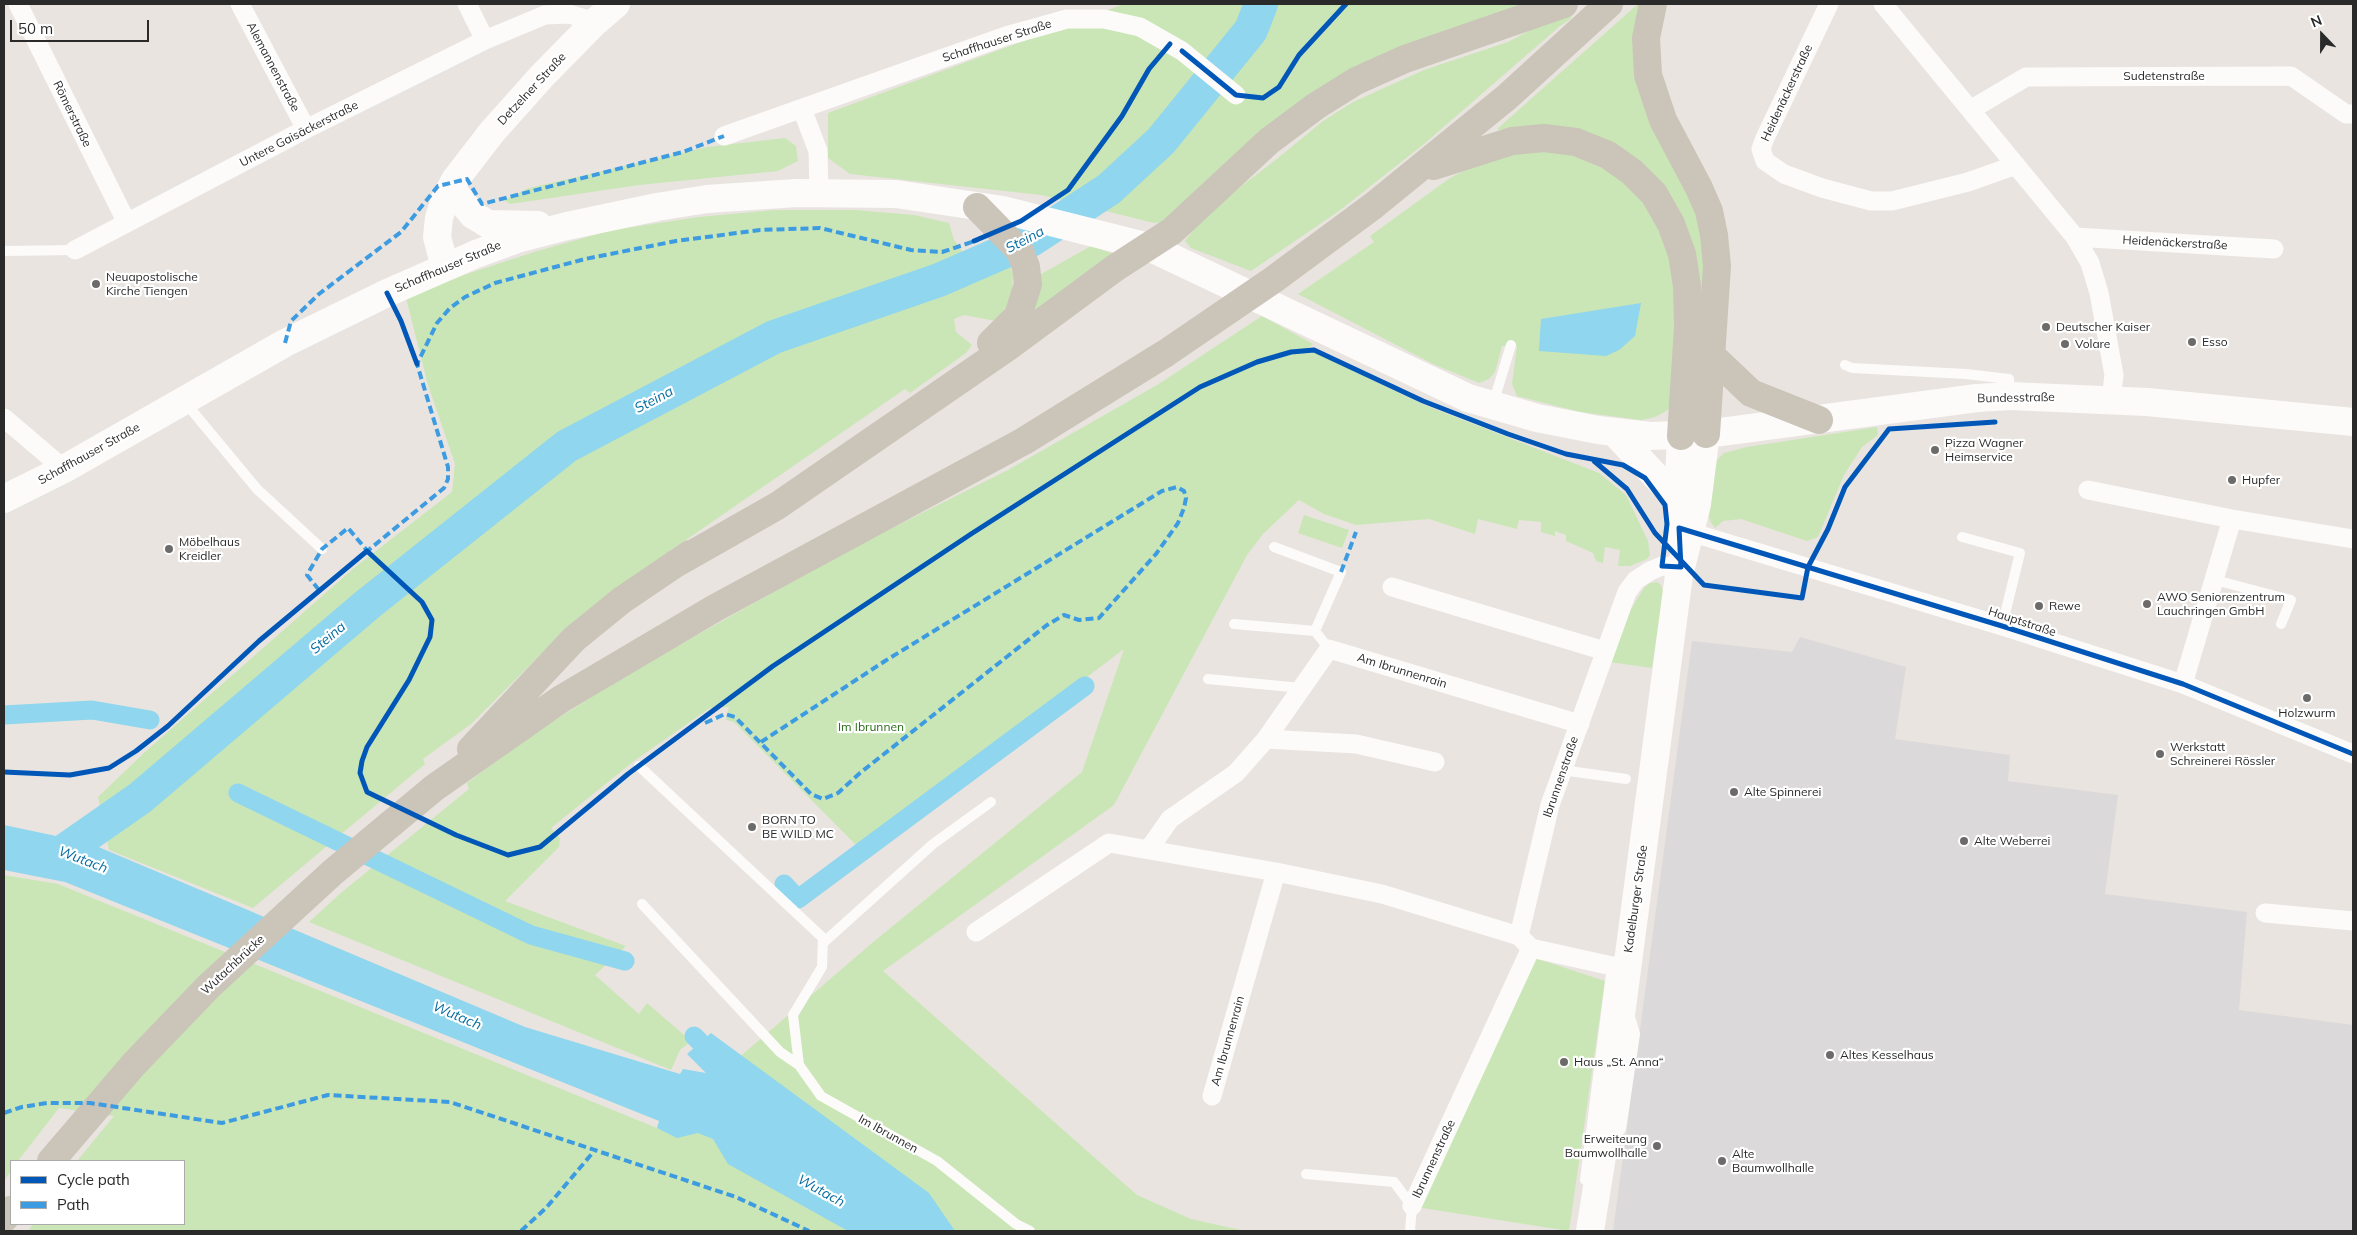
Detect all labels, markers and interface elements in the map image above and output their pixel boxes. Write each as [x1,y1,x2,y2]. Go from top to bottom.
scale bar [12,10,151,42]
north arrow [2297,10,2347,60]
text: N [2308,11,2325,31]
street label: Schaffhauser Straße [941,17,1053,65]
text: 50 m [18,19,53,38]
street label: Alemannenstraße [243,20,303,114]
street label: Heidenäckerstraße [1758,42,1816,144]
street label: Detzelner Straße [495,50,569,128]
street label: Sudetenstraße [2123,69,2205,83]
street label: Römerstraße [50,78,94,150]
street label: Untere Gaisäckerstraße [237,98,361,170]
water label: Steina [1003,223,1047,257]
street label: Heidenäckerstraße [2122,233,2228,253]
street label: Schaffhauser Straße [393,238,503,296]
place label: Neuapostolische Kirche Tiengen [106,270,198,298]
marker: Neuapostolische Kirche Tiengen [90,278,102,290]
place label: Deutscher Kaiser [2056,320,2150,334]
marker: Deutscher Kaiser [2040,321,2052,333]
place label: Esso [2202,335,2228,349]
marker: Esso [2186,336,2198,348]
place label: Volare [2075,337,2110,351]
marker: Volare [2059,338,2071,350]
water label: Steina [632,383,676,417]
street label: Bundesstraße [1977,390,2055,406]
street label: Schaffhauser Straße [36,420,142,488]
place label: Pizza Wagner Heimservice [1945,436,2023,464]
marker: Pizza Wagner Heimservice [1929,444,1941,456]
place label: Hupfer [2242,473,2280,487]
marker: Hupfer [2226,474,2238,486]
place label: Möbelhaus Kreidler [179,535,240,563]
marker: Möbelhaus Kreidler [163,543,175,555]
place label: AWO Seniorenzentrum Lauchringen GmbH [2157,590,2285,618]
marker: AWO Seniorenzentrum Lauchringen GmbH [2141,598,2153,610]
place label: Rewe [2049,599,2080,613]
marker: Rewe [2033,600,2045,612]
street label: Hauptstraße [1986,604,2058,640]
water label: Steina [307,618,349,658]
street label: Am Ibrunnenrain [1355,651,1449,691]
marker: Holzwurm [2301,692,2313,704]
place label: Holzwurm [2278,706,2336,720]
park label: Im Ibrunnen [838,720,904,734]
street label: Ibrunnenstraße [1540,735,1582,819]
place label: Werkstatt Schreinerei Rössler [2170,740,2275,768]
marker: Werkstatt Schreinerei Rössler [2154,748,2166,760]
place label: Alte Spinnerei [1744,785,1821,799]
marker: Alte Spinnerei [1728,786,1740,798]
place label: BORN TO BE WILD MC [762,813,834,841]
marker: BORN TO BE WILD MC [746,821,758,833]
place label: Alte Weberrei [1974,834,2050,848]
marker: Alte Weberrei [1958,835,1970,847]
water label: Wutach [56,843,110,877]
street label: Kadelburger Straße [1621,844,1651,954]
street label: Wutachbrücke [198,932,268,998]
street label: Am Ibrunnenrain [1208,994,1248,1088]
water label: Wutach [430,998,484,1034]
place label: Altes Kesselhaus [1840,1048,1934,1062]
marker: Altes Kesselhaus [1824,1049,1836,1061]
place label: Haus „St. Anna“ [1574,1055,1664,1069]
marker: Haus „St. Anna“ [1558,1056,1570,1068]
street label: Im Ibrunnen [856,1112,920,1156]
street label: Ibrunnenstraße [1410,1117,1458,1201]
place label: Erweiteung Baumwollhalle [1565,1132,1647,1160]
marker: Erweiteung Baumwollhalle [1651,1140,1663,1152]
place label: Alte Baumwollhalle [1732,1147,1814,1175]
marker: Alte Baumwollhalle [1716,1155,1728,1167]
legend [10,1160,185,1225]
text: Cycle path [57,1170,130,1189]
water label: Wutach [794,1171,848,1211]
text: Path [57,1195,89,1214]

